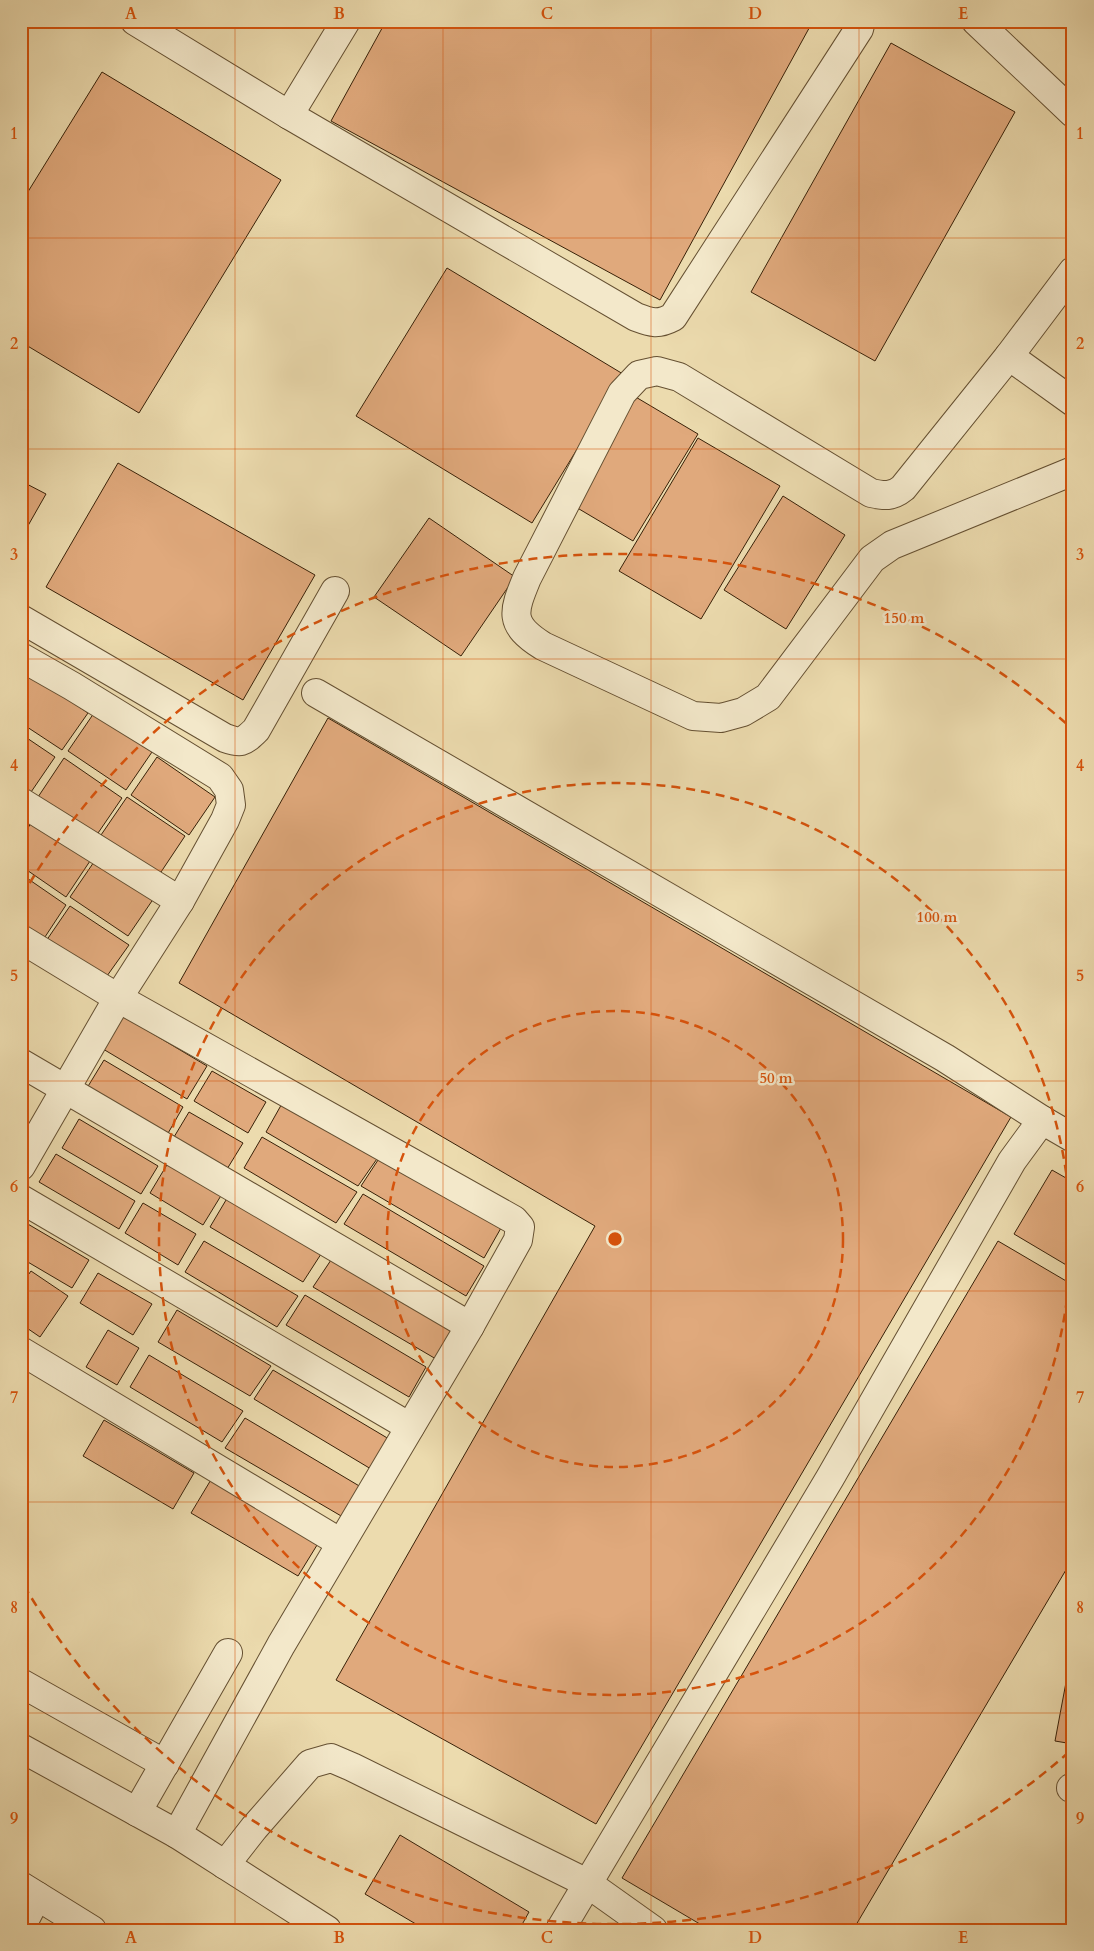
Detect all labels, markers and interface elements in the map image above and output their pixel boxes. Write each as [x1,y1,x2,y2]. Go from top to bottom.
text: A [125,3,137,25]
text: B [333,3,345,25]
text: C [541,3,553,25]
text: D [748,3,762,25]
text: E [958,3,968,25]
text: 1 [10,123,18,145]
text: 1 [1076,123,1084,145]
text: 2 [10,333,18,355]
text: 2 [1076,333,1084,355]
text: 3 [10,544,18,566]
text: 3 [1076,544,1084,566]
text: 150 m [884,608,925,628]
text: 4 [10,755,18,777]
text: 4 [1076,755,1084,777]
text: 100 m [917,907,958,927]
text: 5 [10,965,18,987]
text: 5 [1076,965,1084,987]
text: 50 m [759,1068,793,1088]
text: 6 [10,1176,18,1198]
text: 6 [1076,1176,1084,1198]
centre of rings [606,1230,624,1248]
text: 7 [10,1387,18,1409]
text: 7 [1076,1387,1084,1409]
text: 8 [10,1597,18,1619]
text: 8 [1076,1597,1084,1619]
text: 9 [10,1808,18,1830]
text: 9 [1076,1808,1084,1830]
text: A [125,1927,137,1949]
text: B [333,1927,345,1949]
text: C [541,1927,553,1949]
text: D [748,1927,762,1949]
text: E [958,1927,968,1949]

